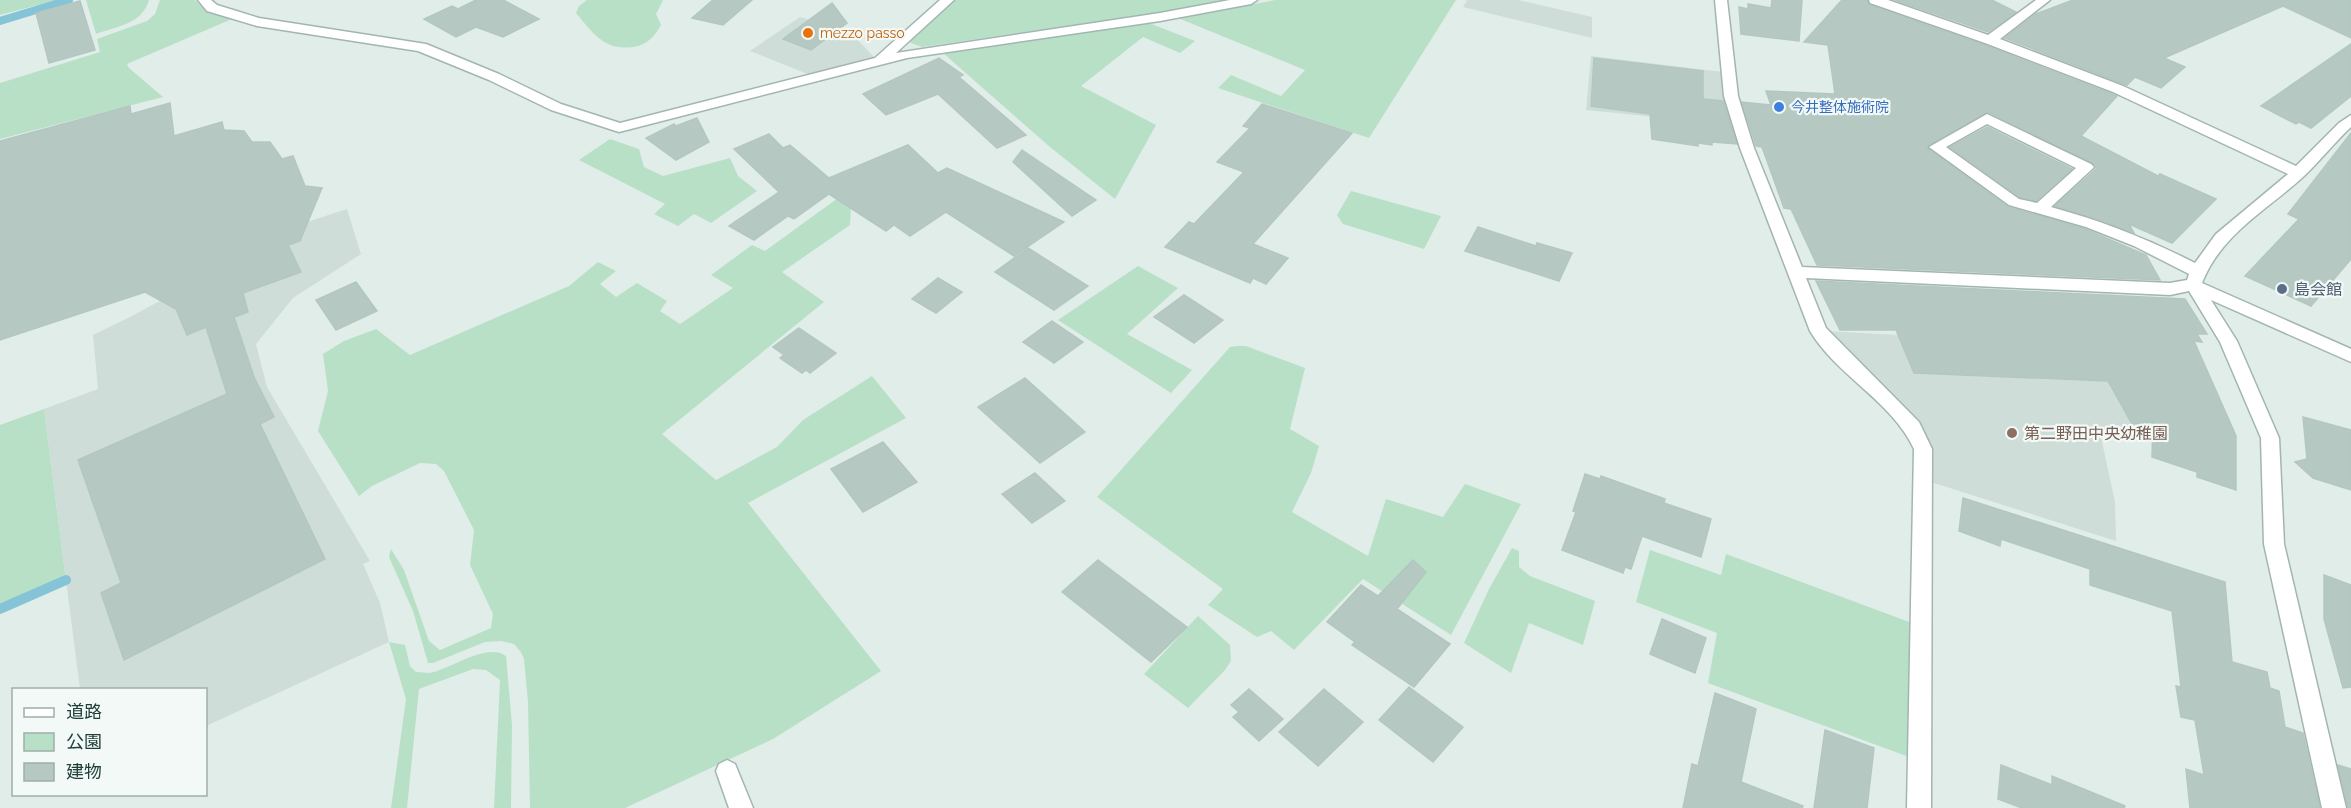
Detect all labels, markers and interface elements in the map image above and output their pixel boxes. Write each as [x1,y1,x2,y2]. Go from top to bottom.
place label: mezzo passo [820,25,905,41]
marker: mezzo passo [801,26,815,40]
place label: 今井整体施術院 [1791,99,1889,115]
marker: 今井整体施術院 [1772,100,1786,114]
place label: 島会館 [2294,280,2342,299]
marker: 島会館 [2275,282,2289,296]
place label: 第二野田中央幼稚園 [2024,424,2168,443]
marker: 第二野田中央幼稚園 [2005,426,2019,440]
legend [12,688,207,796]
text: 道路 [66,701,102,722]
text: 公園 [66,731,102,752]
text: 建物 [66,761,102,782]

